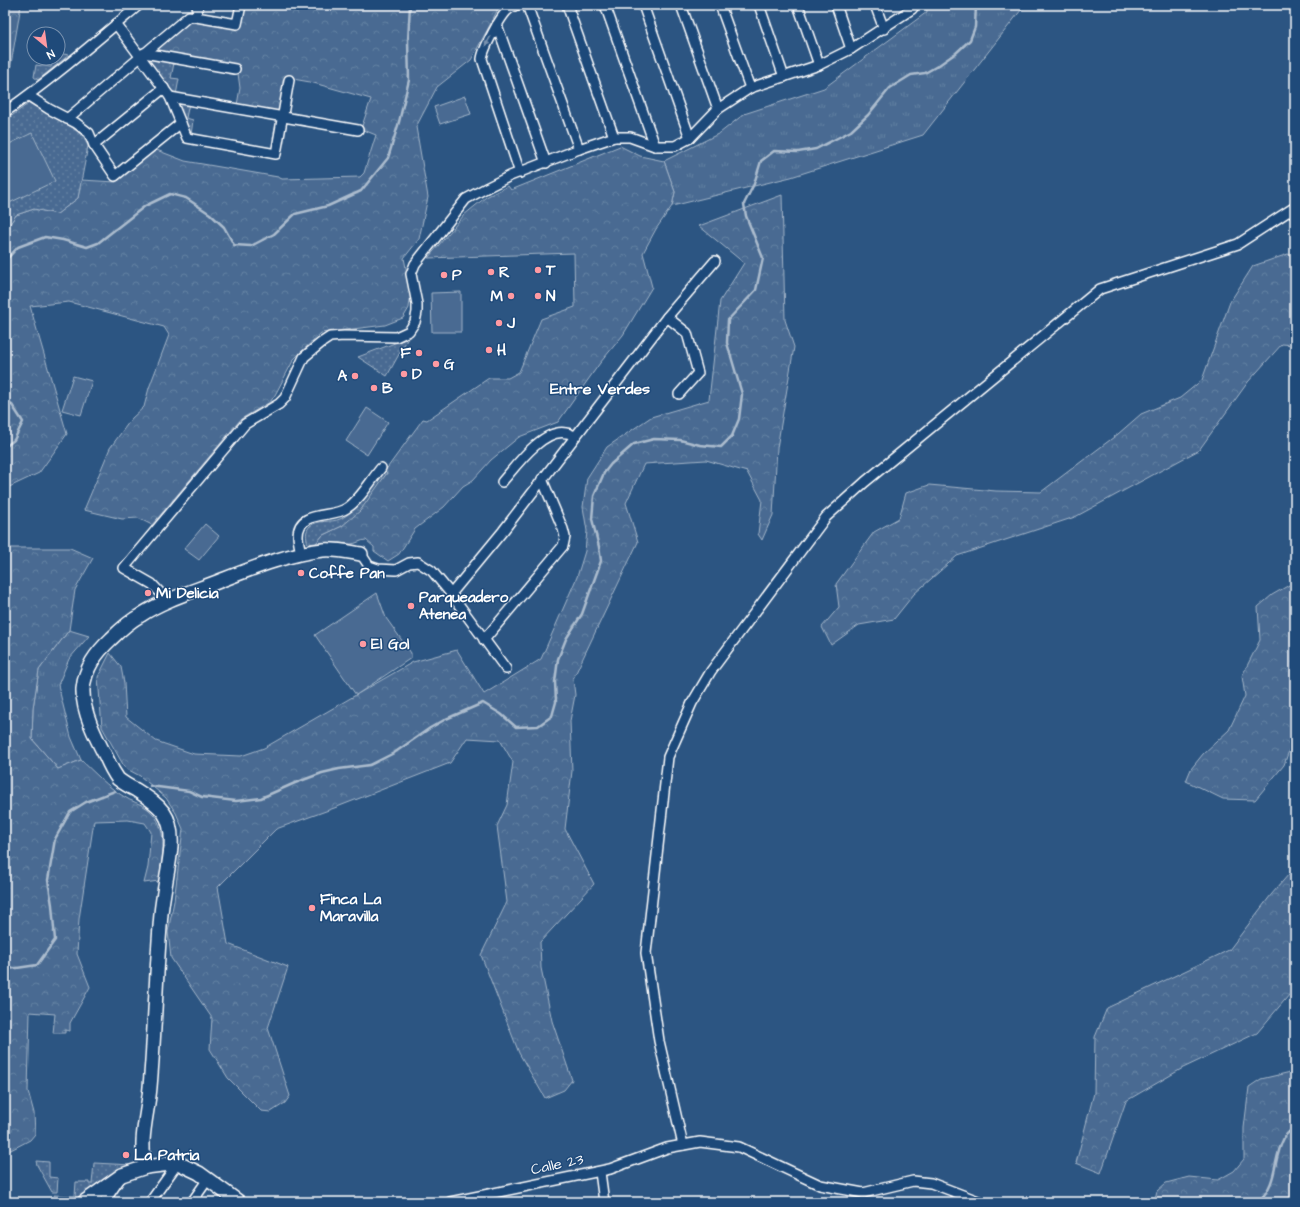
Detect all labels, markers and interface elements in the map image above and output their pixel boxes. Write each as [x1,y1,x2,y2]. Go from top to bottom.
north arrow [26,26,66,66]
one-way arrow [485,35,492,47]
text: N [44,46,57,63]
place label: T [545,260,556,281]
place label: R [499,262,510,283]
place label: P [452,265,462,286]
marker: T [533,265,543,275]
marker: R [486,267,496,277]
marker: P [439,270,449,280]
place label: M [491,286,504,307]
place label: N [546,286,556,307]
marker: M [506,291,516,301]
marker: N [533,291,543,301]
place label: J [506,313,515,334]
marker: J [494,318,504,328]
place label: H [497,340,506,361]
place label: F [401,343,412,364]
marker: H [484,345,494,355]
marker: F [414,348,424,358]
place label: G [444,354,455,375]
marker: G [431,359,441,369]
place label: D [412,364,422,385]
place label: A [337,366,347,387]
marker: D [399,369,409,379]
marker: A [350,371,360,381]
place label: B [382,378,393,399]
district label: Entre Verdes [550,378,650,400]
marker: B [369,383,379,393]
place label: Coffe Pan [309,563,385,584]
marker: Coffe Pan [296,568,306,578]
place label: Mi Delicia [156,583,219,604]
place label: Parqueadero Atenea [419,587,509,625]
marker: Mi Delicia [143,588,153,598]
marker: Parqueadero Atenea [406,601,416,611]
place label: El Gol [371,634,410,655]
marker: El Gol [358,639,368,649]
place label: Finca La Maravilla [320,889,382,927]
marker: Finca La Maravilla [307,903,317,913]
place label: La Patria [134,1145,200,1166]
street label: Calle 23 [529,1149,586,1180]
marker: La Patria [121,1150,131,1160]

